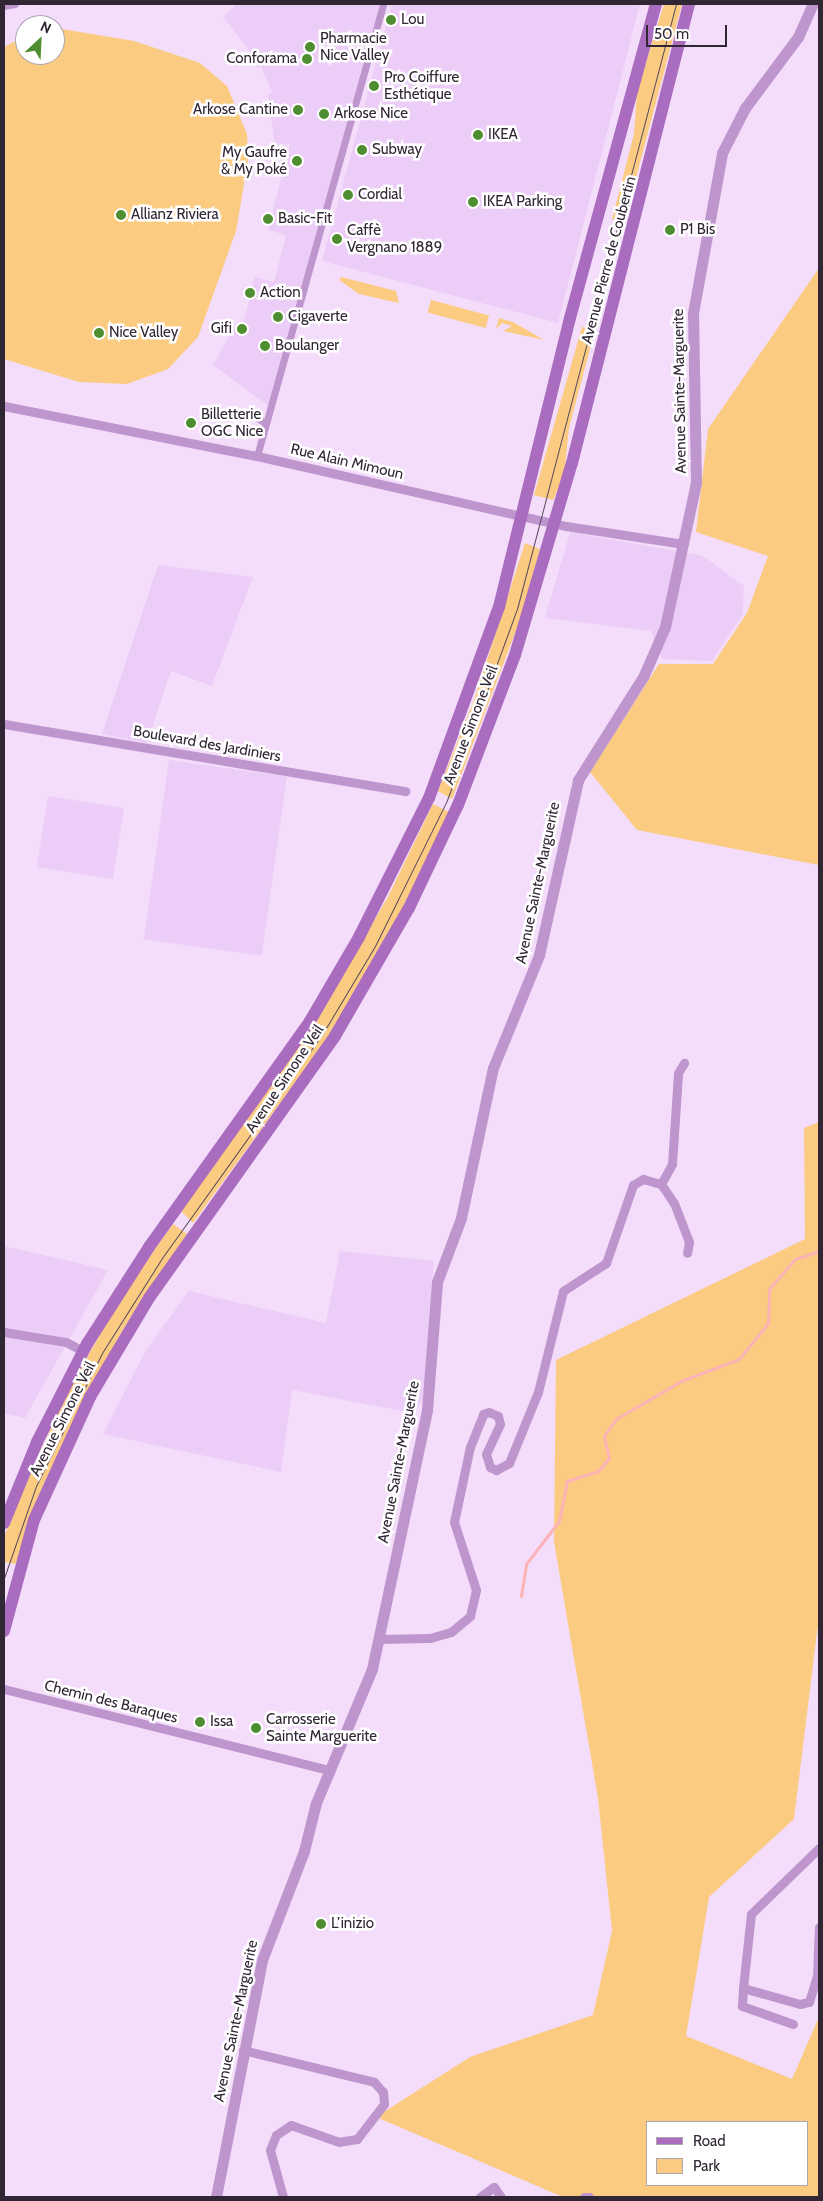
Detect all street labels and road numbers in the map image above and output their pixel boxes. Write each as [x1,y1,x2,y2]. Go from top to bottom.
street label: Avenue Pierre de Coubertin [578,174,640,346]
street label: Avenue Sainte-Marguerite [670,308,690,474]
street label: Rue Alain Mimoun [289,440,405,484]
street label: Avenue Simone Veil [440,663,502,787]
street label: Boulevard des Jardiniers [132,722,282,766]
street label: Avenue Sainte-Marguerite [512,800,564,966]
street label: Avenue Simone Veil [242,1022,328,1136]
street label: Avenue Simone Veil [26,1359,100,1479]
street label: Avenue Sainte-Marguerite [374,1379,424,1545]
street label: Chemin des Baraques [42,1677,180,1727]
street label: Avenue Sainte-Marguerite [210,1938,262,2104]

